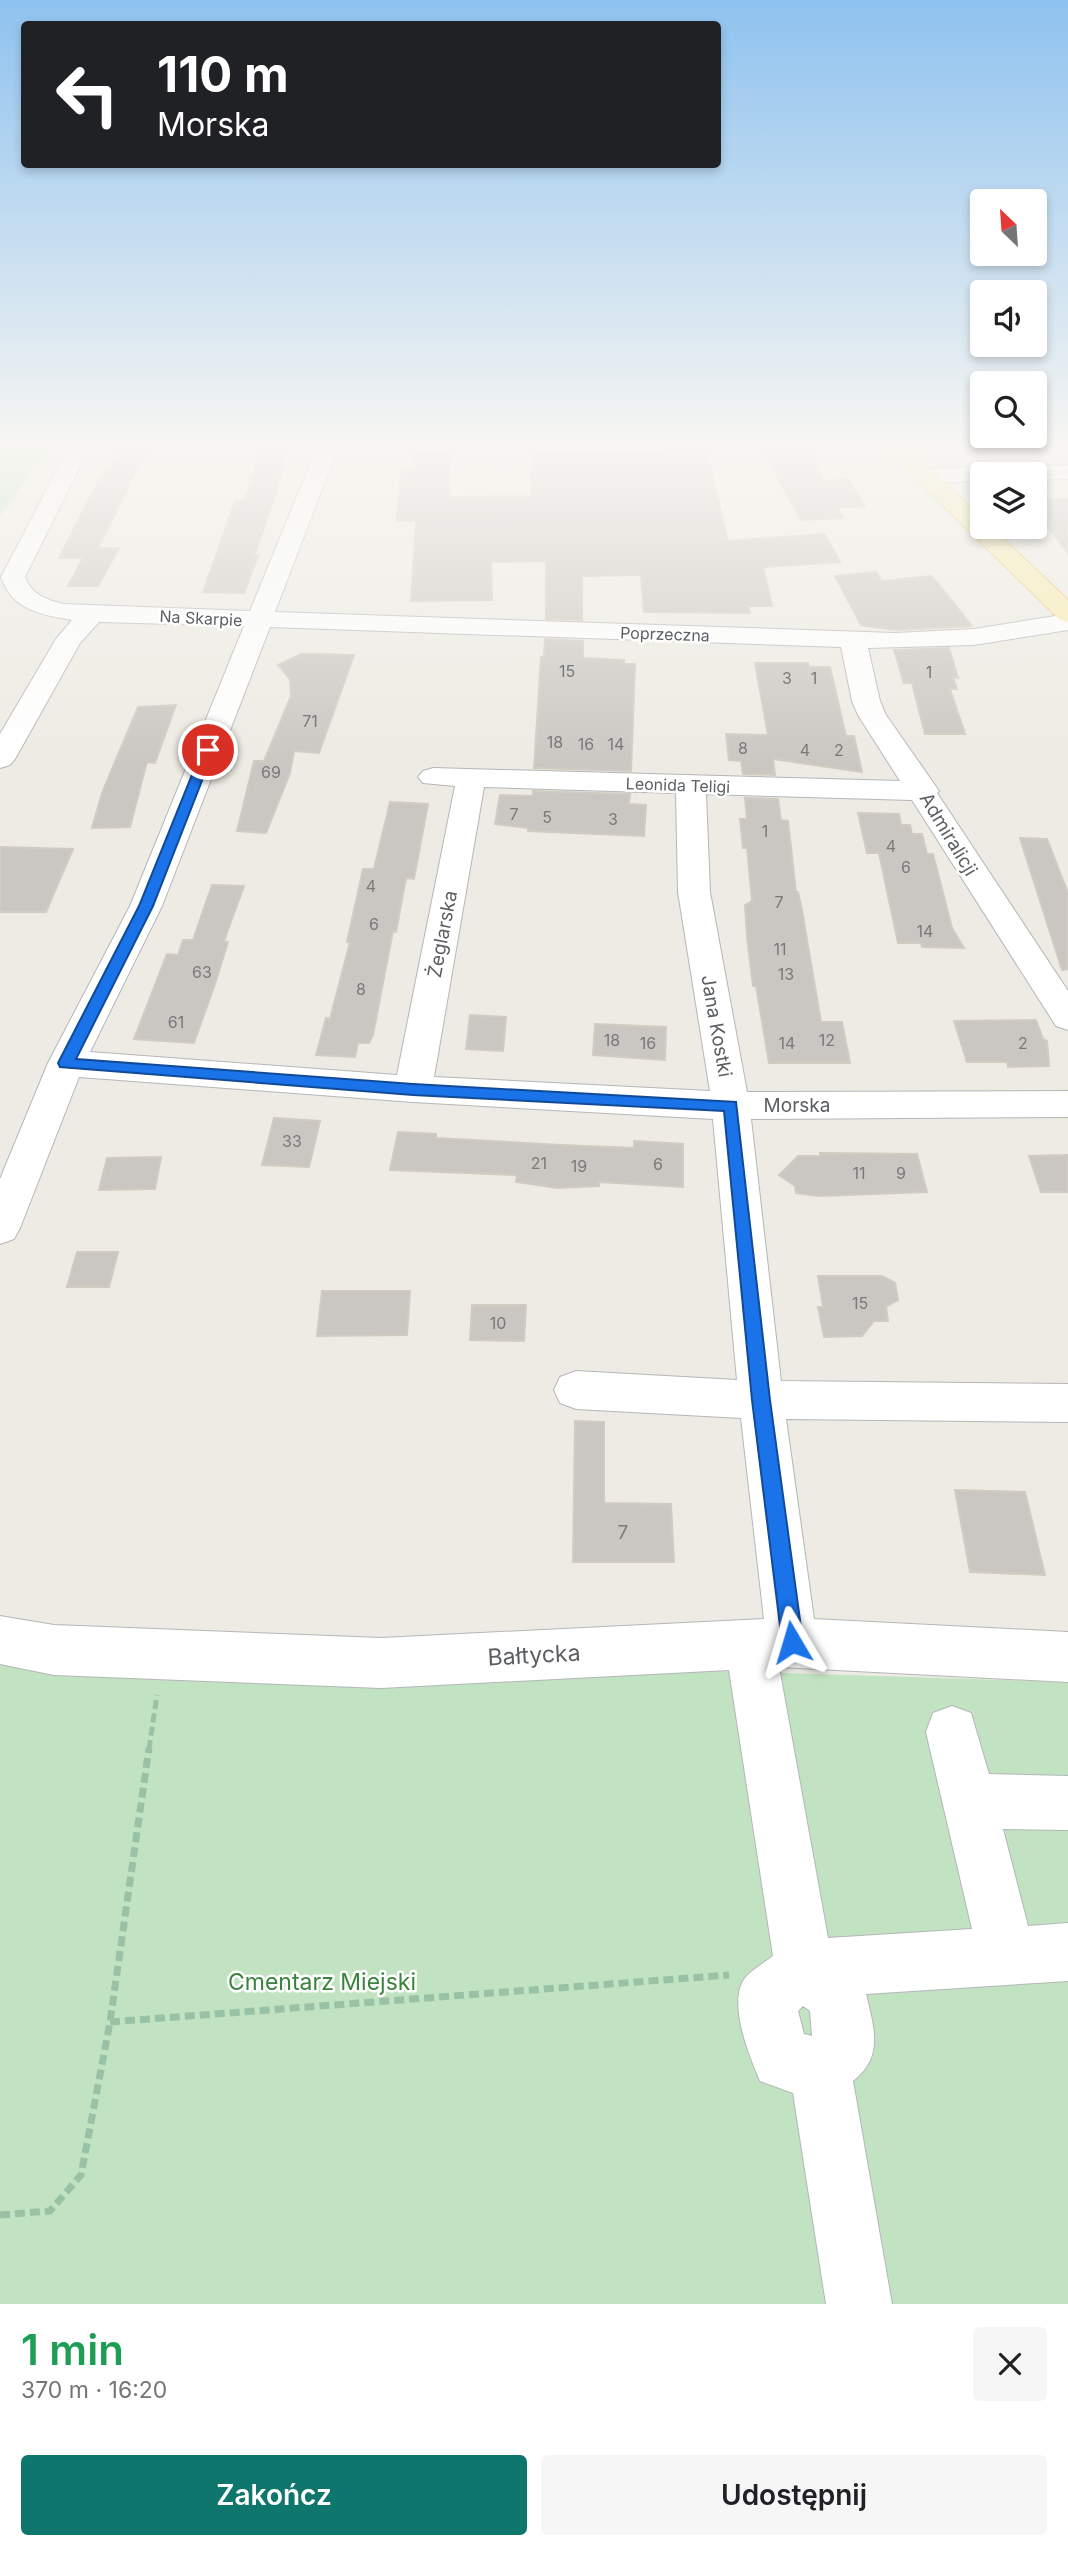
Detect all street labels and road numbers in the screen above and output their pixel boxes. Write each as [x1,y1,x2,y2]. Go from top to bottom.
street label: Na Skarpie [159,606,243,630]
street label: Poprzeczna [620,622,710,646]
street label: Leonida Teligi [625,773,731,797]
street label: Admiralicji [915,788,982,880]
street label: Żeglarska [423,889,462,980]
street label: Jana Kostki [696,973,737,1079]
street label: Morska [764,1094,830,1117]
street label: Bałtycka [487,1639,581,1671]

